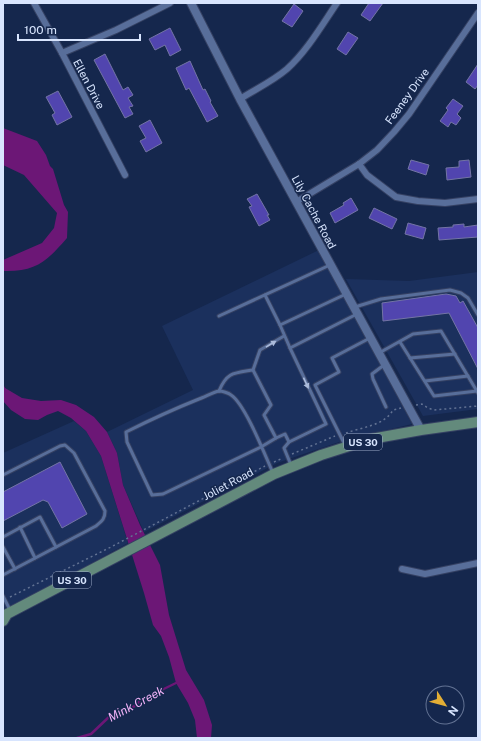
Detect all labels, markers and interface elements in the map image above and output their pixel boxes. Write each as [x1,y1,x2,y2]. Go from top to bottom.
scale bar [18,16,140,42]
text: 100 m [24,23,57,37]
street label: Ellen Drive [71,57,107,111]
street label: Feeney Drive [383,66,431,126]
street label: Lily Cache Road [290,173,338,251]
one-way arrow [265,340,277,347]
one-way arrow [303,378,309,389]
road number: US 30 [344,434,382,450]
street label: Joliet Road [201,466,255,502]
road number: US 30 [53,572,91,588]
water label: Mink Creek [106,683,167,725]
north arrow [425,685,465,725]
text: N [446,704,460,718]

